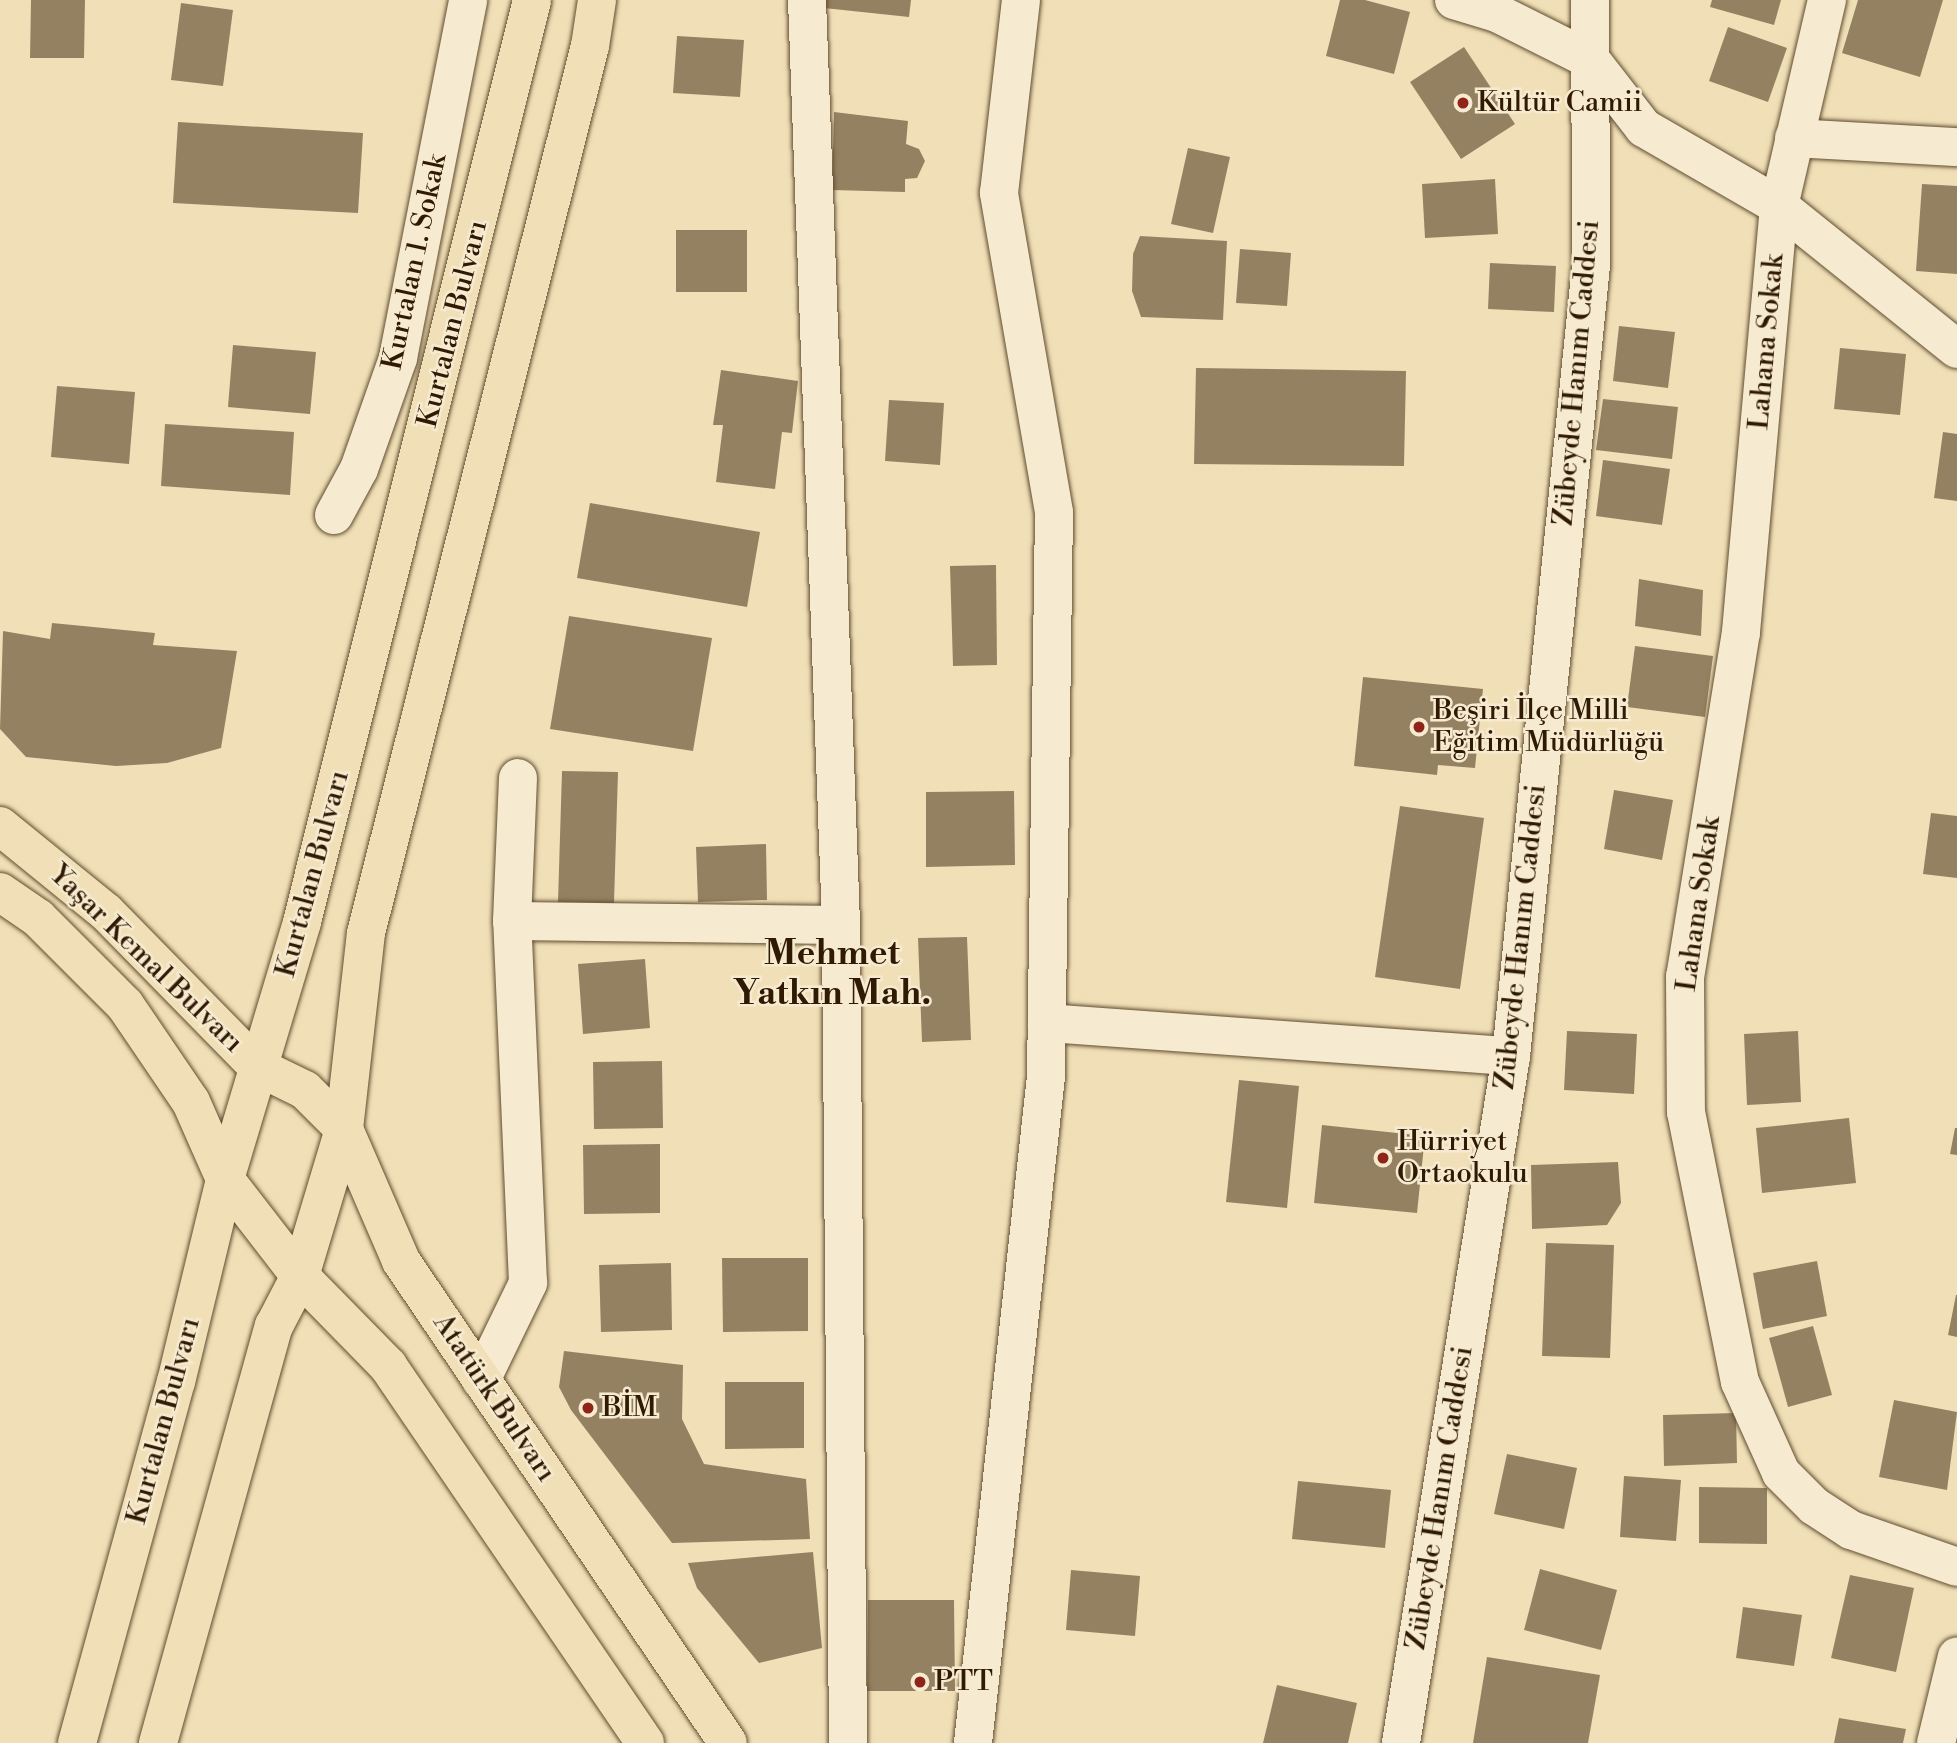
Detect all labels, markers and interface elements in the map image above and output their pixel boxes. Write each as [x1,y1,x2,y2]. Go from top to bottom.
place label: Kültür Camii [1477,86,1642,120]
marker: Kültür Camii [1455,95,1471,111]
street label: Kurtalan 1. Sokak [376,151,454,373]
street label: Kurtalan Bulvarı [411,217,495,431]
street label: Zübeyde Hanım Caddesi [1547,219,1607,527]
street label: Lahana Sokak [1743,253,1791,431]
place label: Beşiri İlçe Milli Eğitim Müdürlüğü [1433,694,1664,760]
marker: Beşiri İlçe Milli Eğitim Müdürlüğü [1411,719,1427,735]
street label: Kurtalan Bulvarı [269,767,357,981]
street label: Zübeyde Hanım Caddesi [1488,783,1554,1091]
street label: Lahana Sokak [1670,814,1728,994]
street label: Yaşar Kemal Bulvarı [42,858,250,1060]
district label: Mehmet Yatkın Mah. [733,933,931,1015]
place label: Hürriyet Ortaokulu [1397,1125,1528,1191]
marker: Hürriyet Ortaokulu [1375,1150,1391,1166]
street label: Atatürk Bulvarı [425,1308,563,1488]
street label: Kurtalan Bulvarı [120,1314,208,1528]
street label: Zübeyde Hanım Caddesi [1399,1344,1481,1652]
place label: BİM [602,1391,657,1425]
marker: BİM [580,1400,596,1416]
place label: PTT [934,1665,993,1699]
marker: PTT [912,1674,928,1690]

